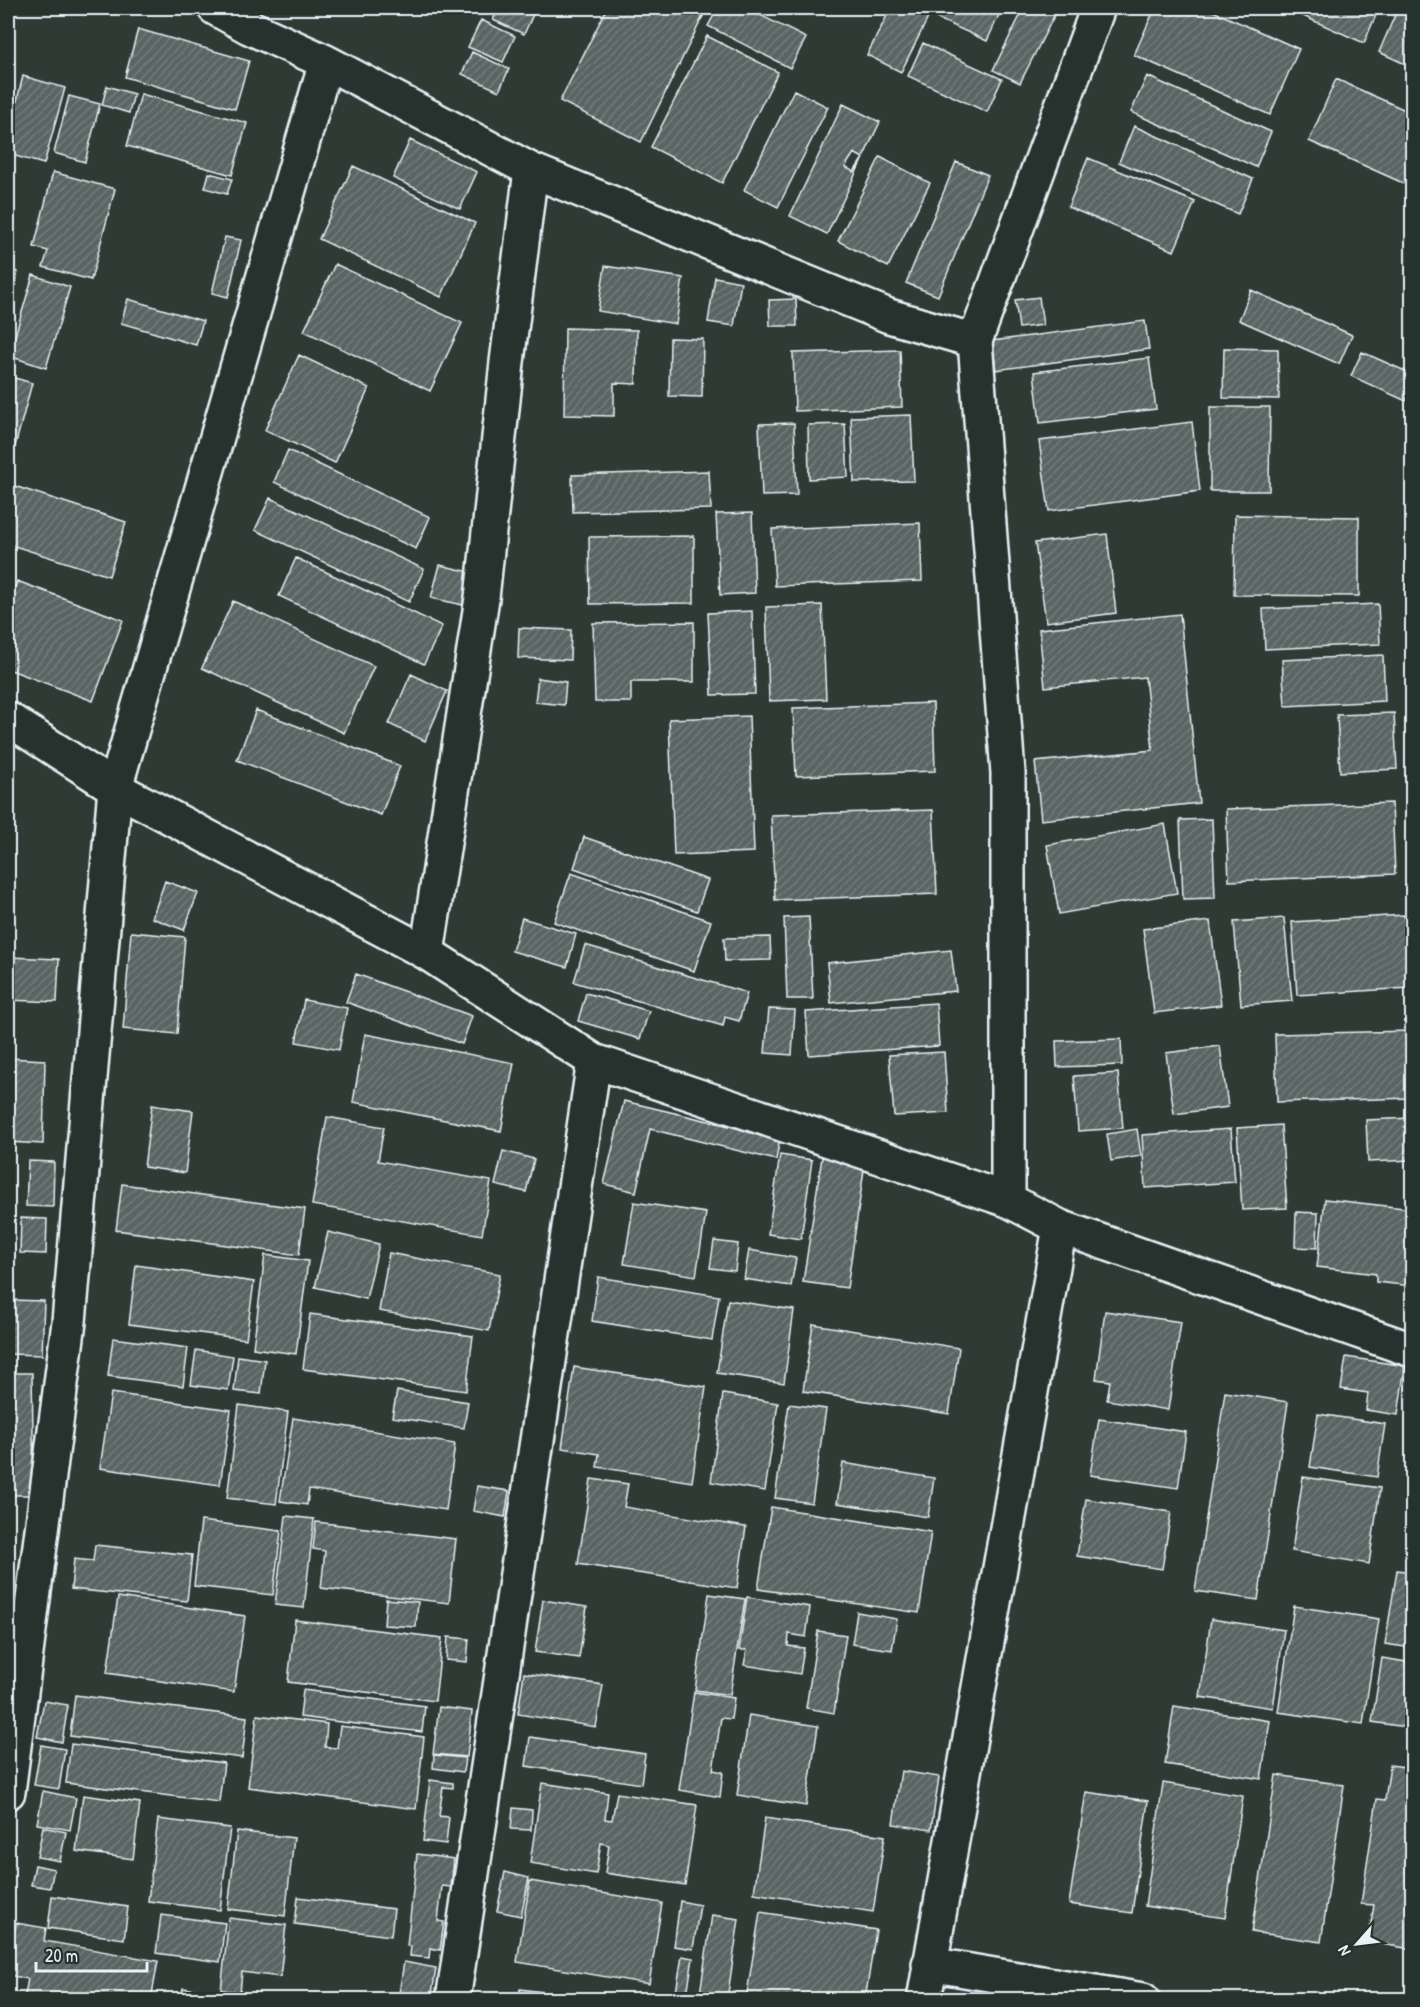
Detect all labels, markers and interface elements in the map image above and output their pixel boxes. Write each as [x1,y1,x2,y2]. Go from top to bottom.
north arrow [1327,1914,1387,1974]
scale bar [36,1935,147,1973]
text: N [1332,1942,1355,1960]
text: 20 m [45,1943,78,1968]

